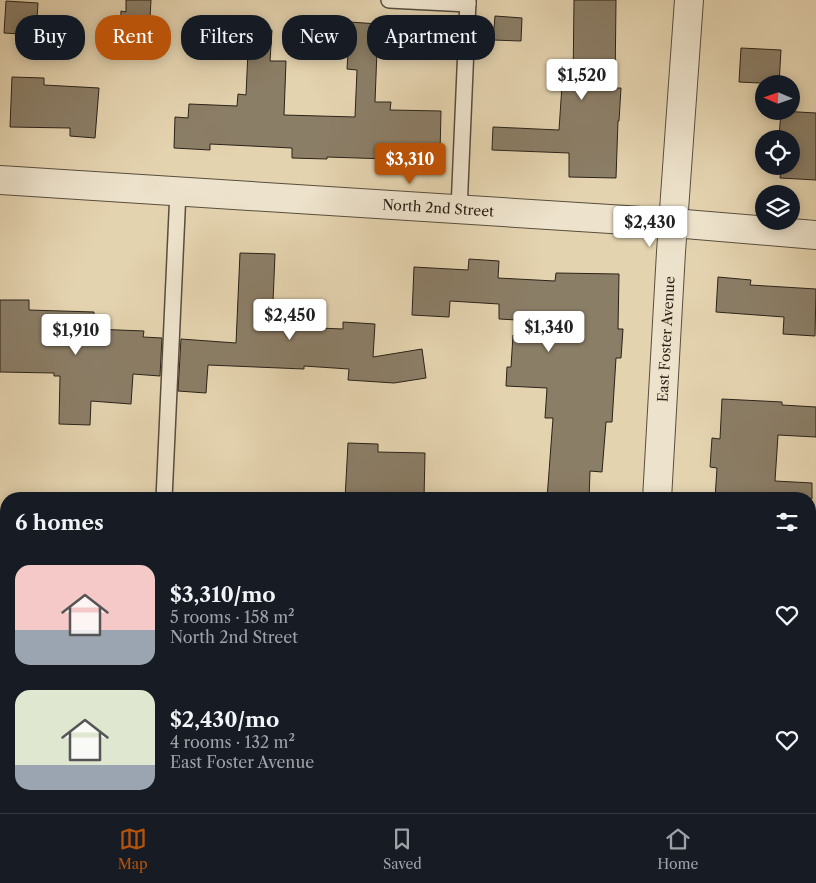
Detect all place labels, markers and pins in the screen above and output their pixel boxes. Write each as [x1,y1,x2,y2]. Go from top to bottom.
pin: $1,520 [541,58,623,101]
pin: $3,310 [369,142,451,185]
pin: $2,430 [609,206,691,248]
pin: $2,450 [249,298,331,341]
pin: $1,340 [508,310,590,353]
pin: $1,910 [35,314,117,356]

